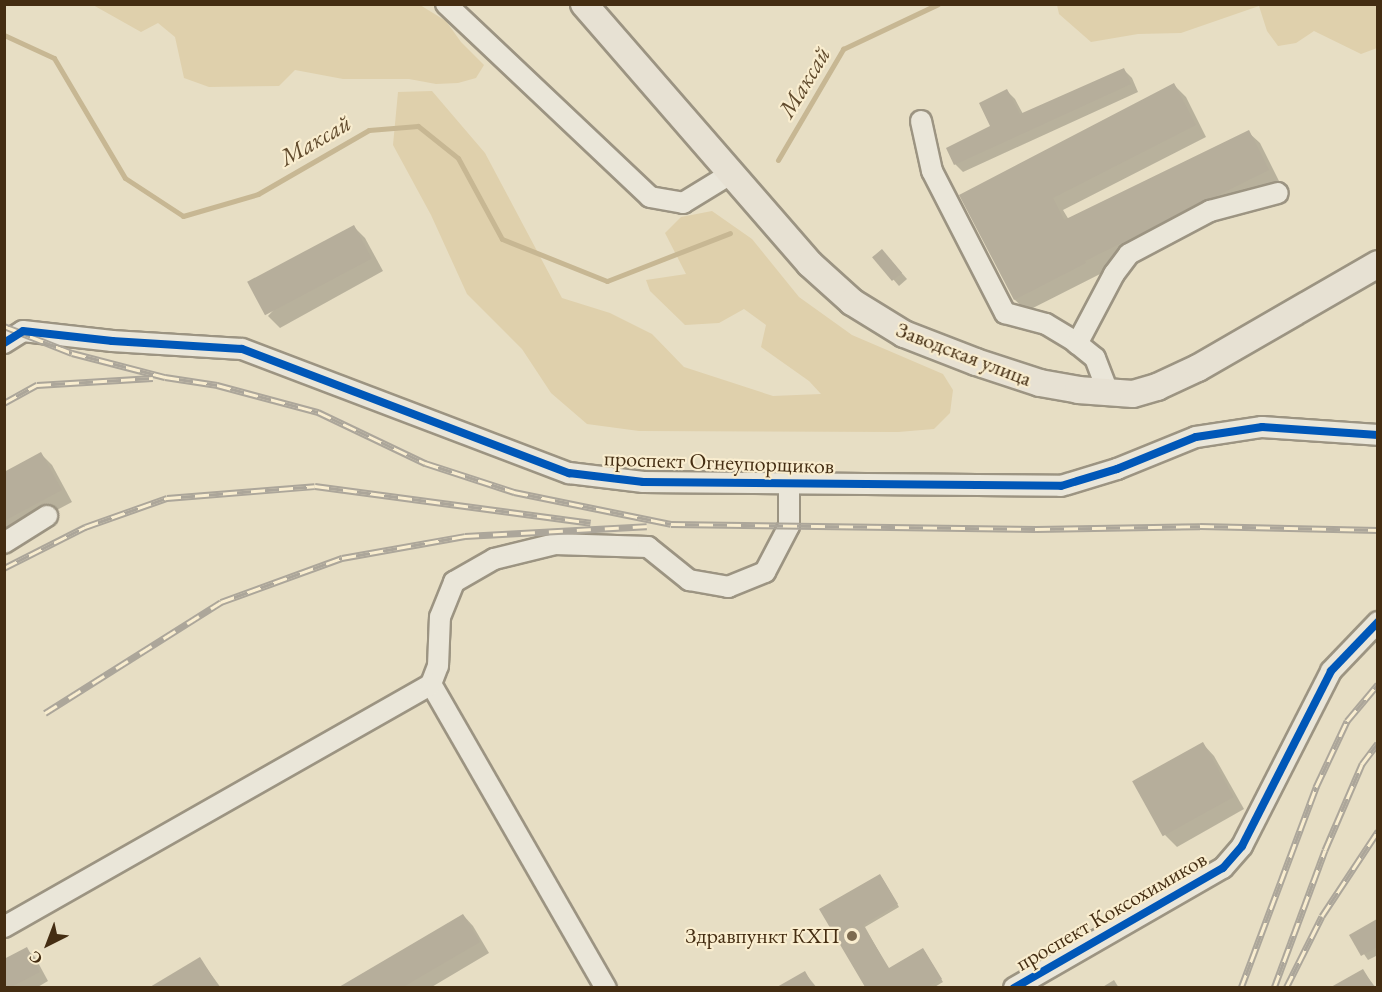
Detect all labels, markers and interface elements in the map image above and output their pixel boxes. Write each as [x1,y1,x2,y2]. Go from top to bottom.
water label: Максай [772,41,836,123]
water label: Максай [274,108,356,172]
street label: Заводская улица [893,316,1035,392]
street label: проспект Огнеупорщиков [603,445,835,479]
street label: проспект Коксохимиков [1011,846,1211,976]
north arrow [18,914,78,974]
place label: Здравпункт КХП [685,923,840,949]
marker: Здравпункт КХП [845,929,859,943]
text: С [24,946,47,969]

